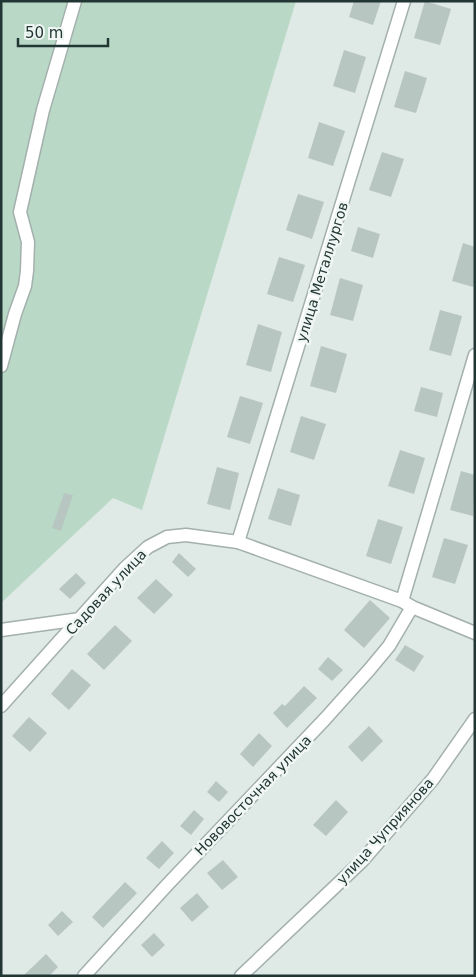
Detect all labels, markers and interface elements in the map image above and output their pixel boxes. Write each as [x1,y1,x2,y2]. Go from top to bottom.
scale bar [18,15,108,47]
text: 50 m [25,24,63,42]
street label: улица Металлургов [293,200,351,344]
street label: Садовая улица [62,546,150,638]
street label: Нововосточная улица [192,732,314,858]
street label: улица Чуприянова [333,775,437,887]

